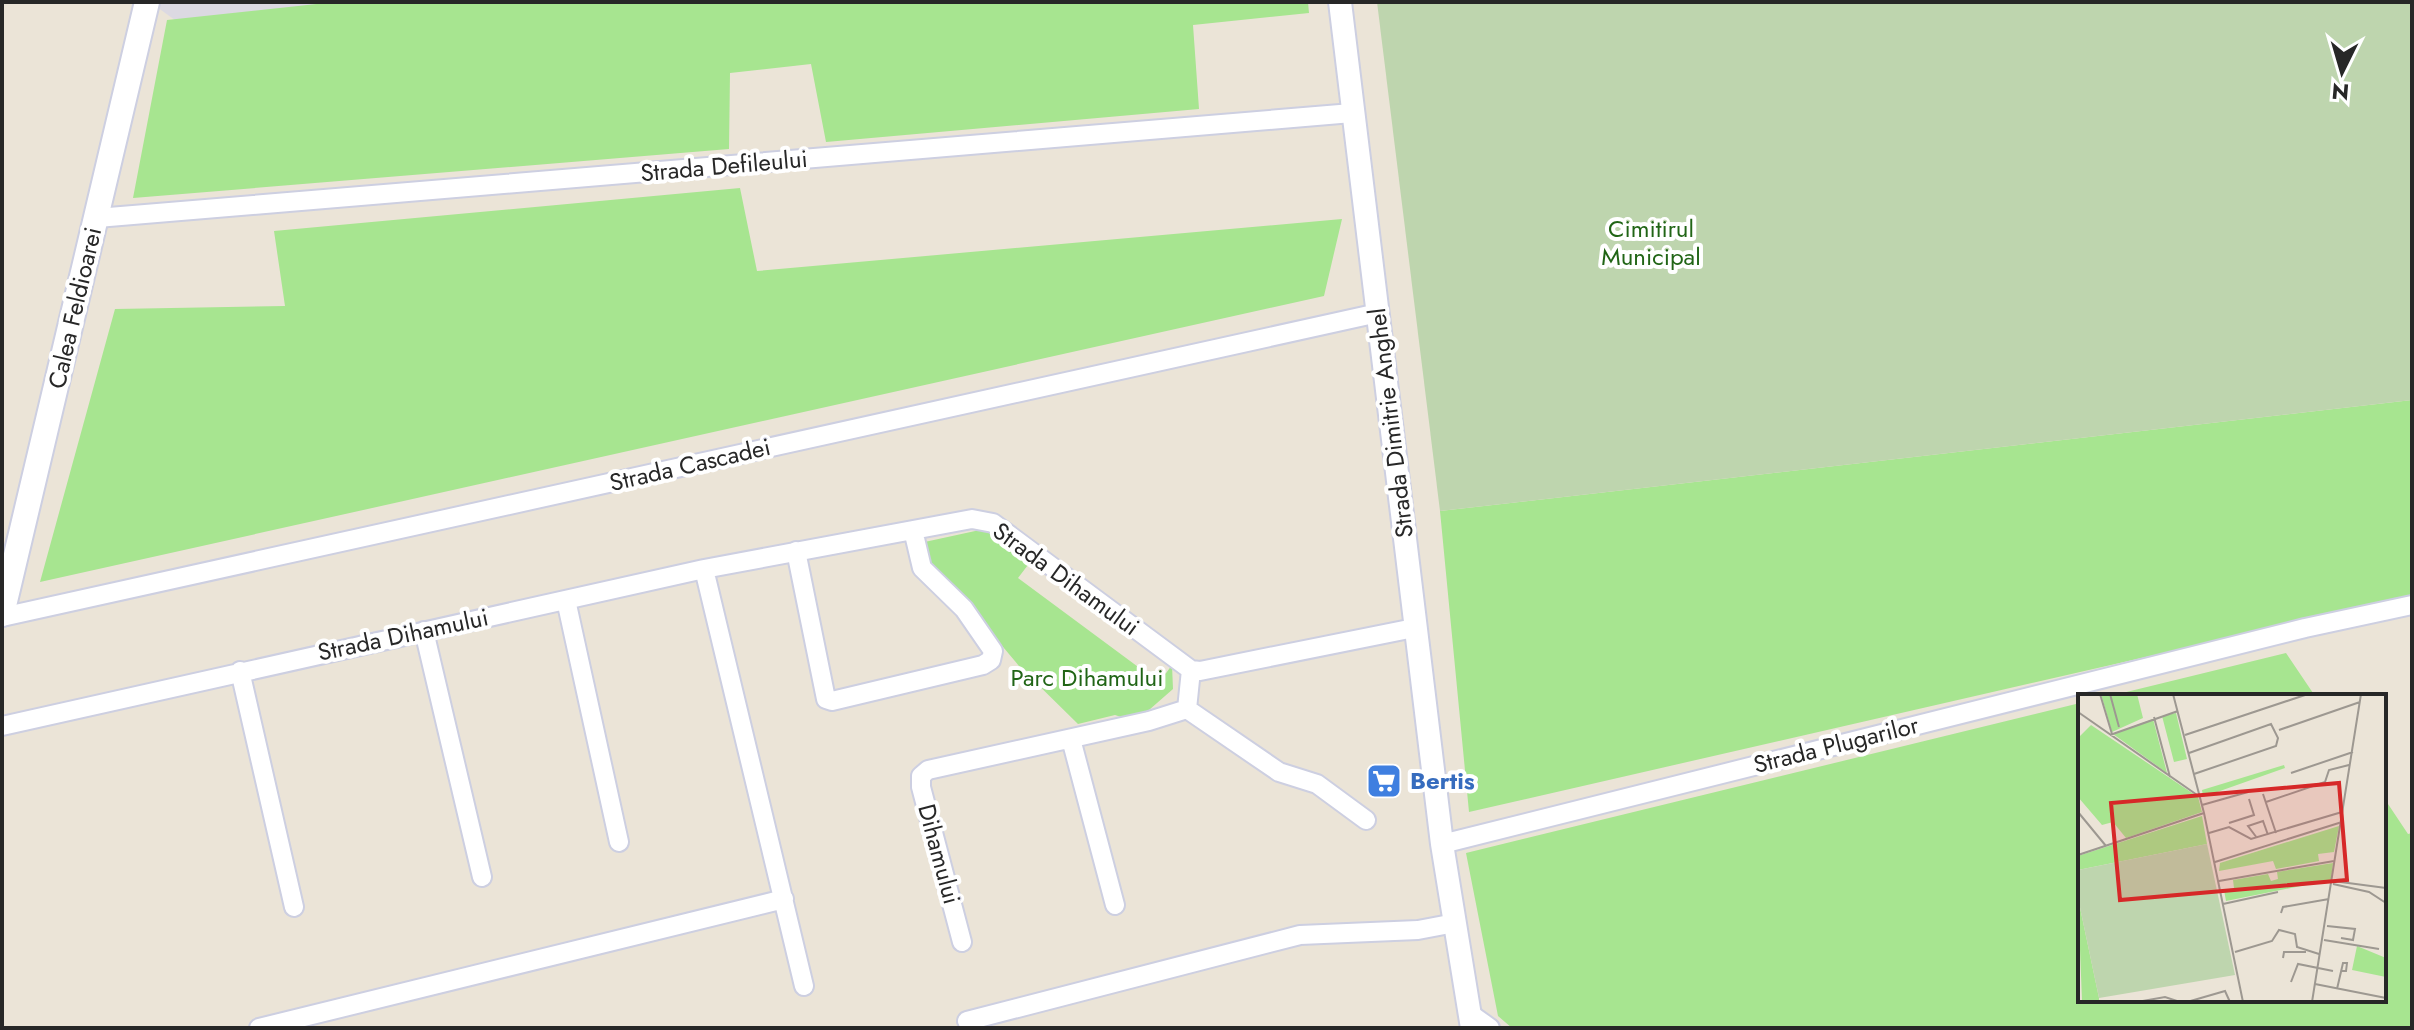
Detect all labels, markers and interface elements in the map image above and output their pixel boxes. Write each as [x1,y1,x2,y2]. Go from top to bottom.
north arrow [2302,32,2382,112]
text: N [2330,75,2350,109]
street label: Strada Defileului [639,141,809,190]
park label: Cimitirul Municipal [1601,211,1701,274]
street label: Calea Feldioarei [39,224,110,392]
street label: Strada Dimitrie Anghel [1359,306,1422,540]
street label: Strada Cascadei [606,429,774,500]
street label: Strada Dihamului [986,513,1147,644]
street label: Strada Dihamului [314,599,491,670]
park label: Parc Dihamului [1011,660,1163,695]
inset map [2078,694,2386,1002]
street label: Strada Plugarilor [1750,707,1923,782]
supermarket icon: Bertis [1365,762,1403,800]
place label: Bertis [1410,763,1475,798]
street label: Dihamului [909,800,970,908]

